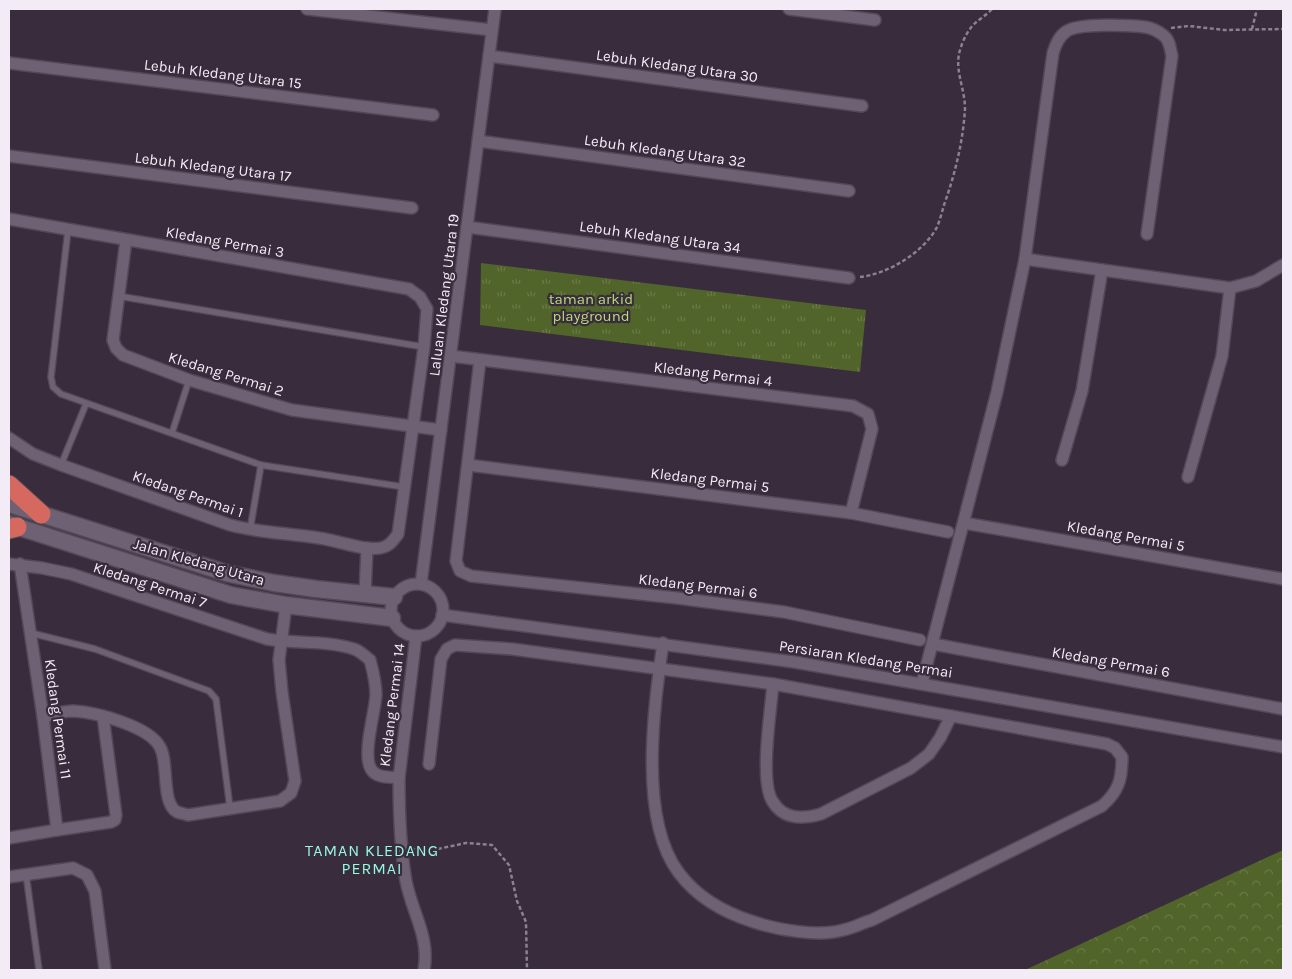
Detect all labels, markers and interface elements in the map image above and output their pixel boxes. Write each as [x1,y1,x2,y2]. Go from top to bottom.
street label: Lebuh Kledang Utara 30 [595,46,759,86]
street label: Lebuh Kledang Utara 15 [143,55,303,93]
street label: Lebuh Kledang Utara 32 [583,131,747,171]
street label: Lebuh Kledang Utara 17 [134,148,292,186]
street label: Laluan Kledang Utara 19 [425,213,463,377]
street label: Lebuh Kledang Utara 34 [578,217,742,257]
street label: Kledang Permai 3 [164,223,286,261]
park label: taman arkid playground [549,290,633,325]
street label: Kledang Permai 2 [166,348,286,400]
street label: Kledang Permai 4 [653,358,774,390]
street label: Kledang Permai 5 [650,464,770,496]
street label: Kledang Permai 1 [130,467,246,521]
street label: Kledang Permai 5 [1066,517,1186,555]
street label: Jalan Kledang Utara [131,535,267,589]
street label: Kledang Permai 7 [91,558,209,612]
street label: Kledang Permai 6 [638,570,758,602]
street label: Persiaran Kledang Permai [778,636,954,682]
street label: Kledang Permai 14 [375,642,409,768]
street label: Kledang Permai 6 [1051,643,1171,681]
street label: Kledang Permai 11 [41,658,75,780]
district label: TAMAN KLEDANG PERMAI [305,841,439,878]

